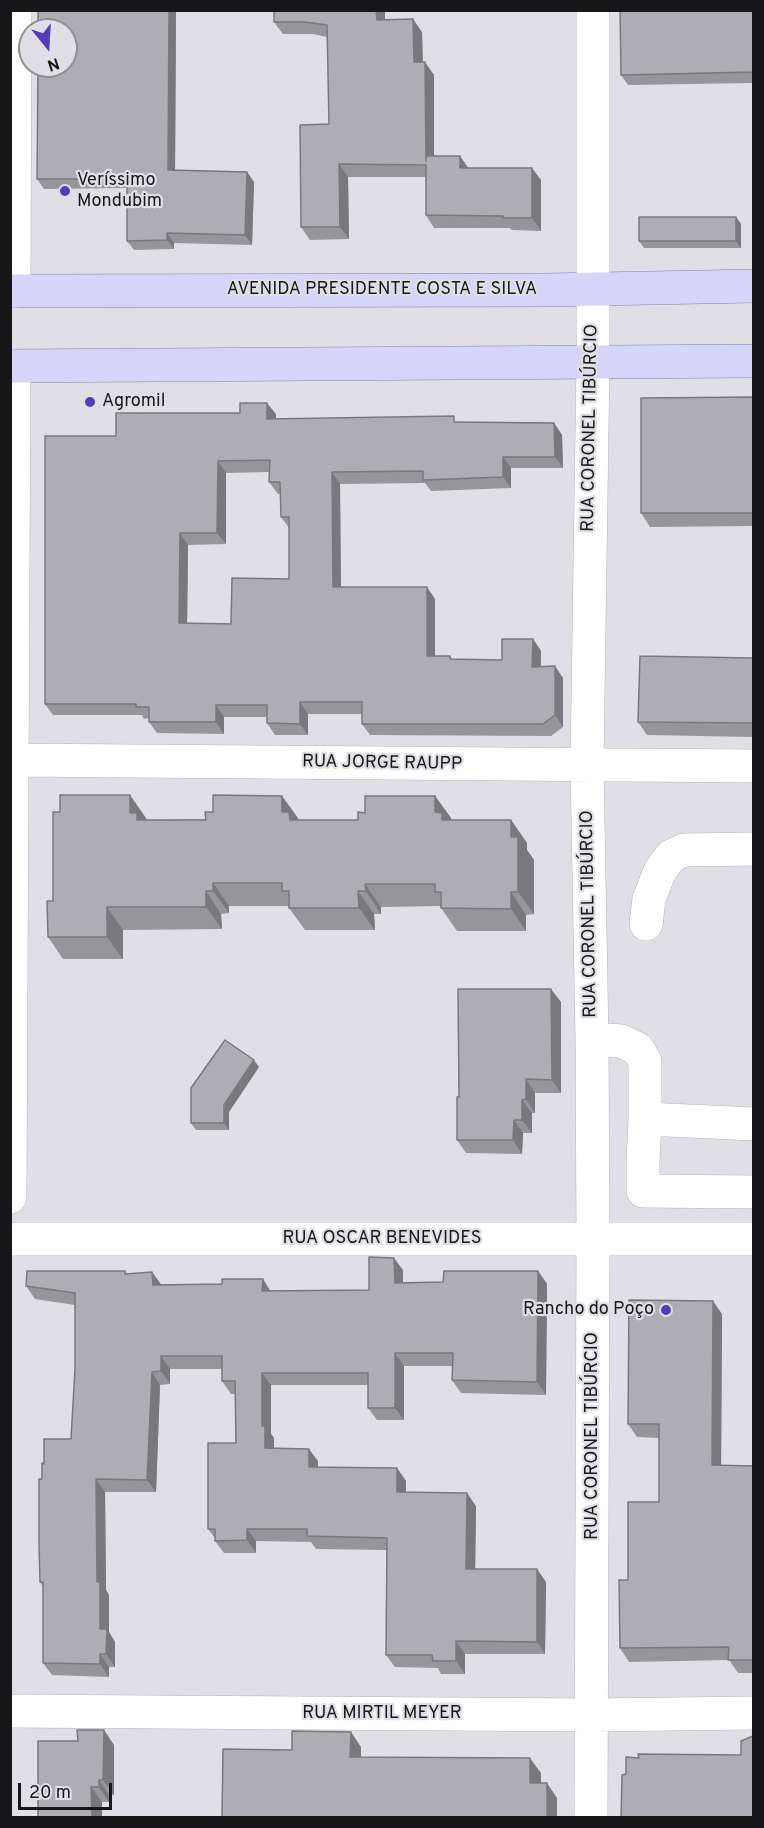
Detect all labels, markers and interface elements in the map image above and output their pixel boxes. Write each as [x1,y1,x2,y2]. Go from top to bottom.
north arrow [18,18,78,78]
text: N [44,52,62,75]
place label: Veríssimo Mondubim [77,170,162,213]
marker: Veríssimo Mondubim [58,184,72,198]
street label: AVENIDA PRESIDENTE COSTA E SILVA [227,279,537,301]
street label: RUA CORONEL TIBÚRCIO [578,324,604,532]
place label: Agromil [102,391,165,413]
marker: Agromil [83,395,97,409]
street label: RUA JORGE RAUPP [302,752,462,776]
street label: RUA CORONEL TIBÚRCIO [577,810,603,1018]
street label: RUA OSCAR BENEVIDES [282,1228,482,1250]
place label: Rancho do Poço [523,1299,654,1321]
marker: Rancho do Poço [659,1303,673,1317]
street label: RUA CORONEL TIBÚRCIO [582,1332,604,1540]
street label: RUA MIRTIL MEYER [302,1703,462,1725]
scale bar [21,1771,116,1809]
text: 20 m [29,1782,71,1805]

